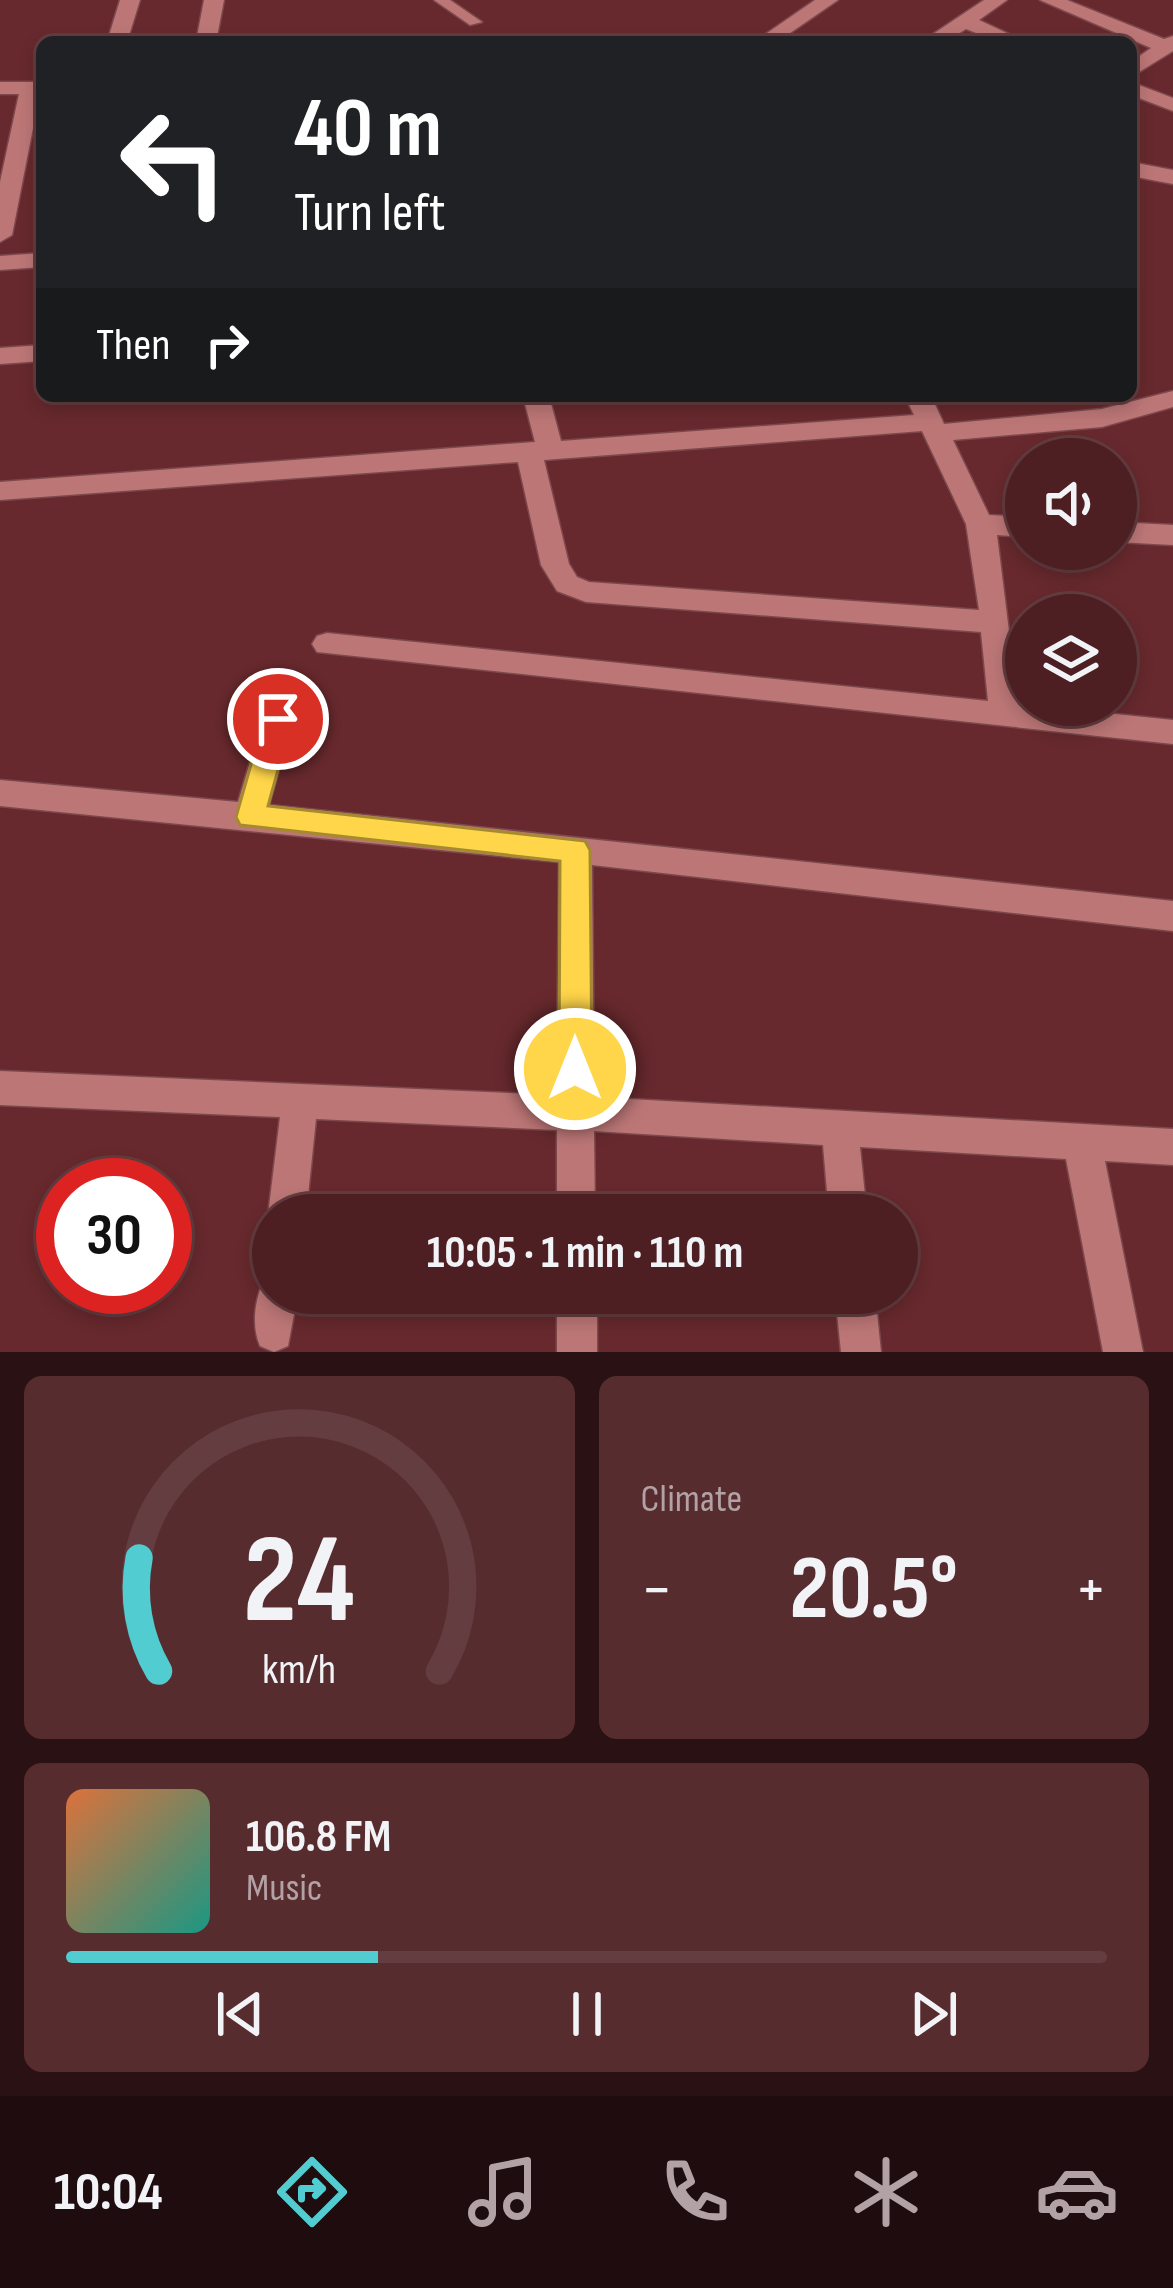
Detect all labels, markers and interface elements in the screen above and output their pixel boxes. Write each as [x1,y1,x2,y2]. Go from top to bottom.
text: 40 m [294,79,442,180]
icon: left [96,84,252,240]
text: Turn left [294,181,446,246]
icon: right [194,312,260,378]
text: Then [96,318,170,373]
map controls [1005,438,1137,726]
button: sound [1005,438,1137,570]
button: layers [1005,594,1137,726]
pin [227,668,329,770]
icon: arrive [245,686,311,752]
position arrow [512,1006,638,1132]
speed limit sign: 30 [36,1158,192,1314]
text: 10:05 · 1 min · 110 m [427,1226,743,1281]
text: Climate [641,1476,742,1523]
text: 24 [243,1508,355,1657]
text: 20.5° [790,1536,958,1644]
text: − [641,1551,673,1630]
text: + [1075,1551,1107,1630]
text: km/h [262,1643,336,1695]
text: 106.8 FM [246,1810,391,1865]
text: Music [246,1865,322,1912]
icon: previous [207,1981,273,2047]
icon: pause [554,1981,620,2047]
icon: next [901,1981,967,2047]
icon: directions [270,2150,354,2234]
icon: music [461,2150,545,2234]
icon: phone [653,2150,737,2234]
icon: climate [844,2150,928,2234]
icon: car [1035,2150,1119,2234]
text: 10:04 [54,2160,163,2225]

